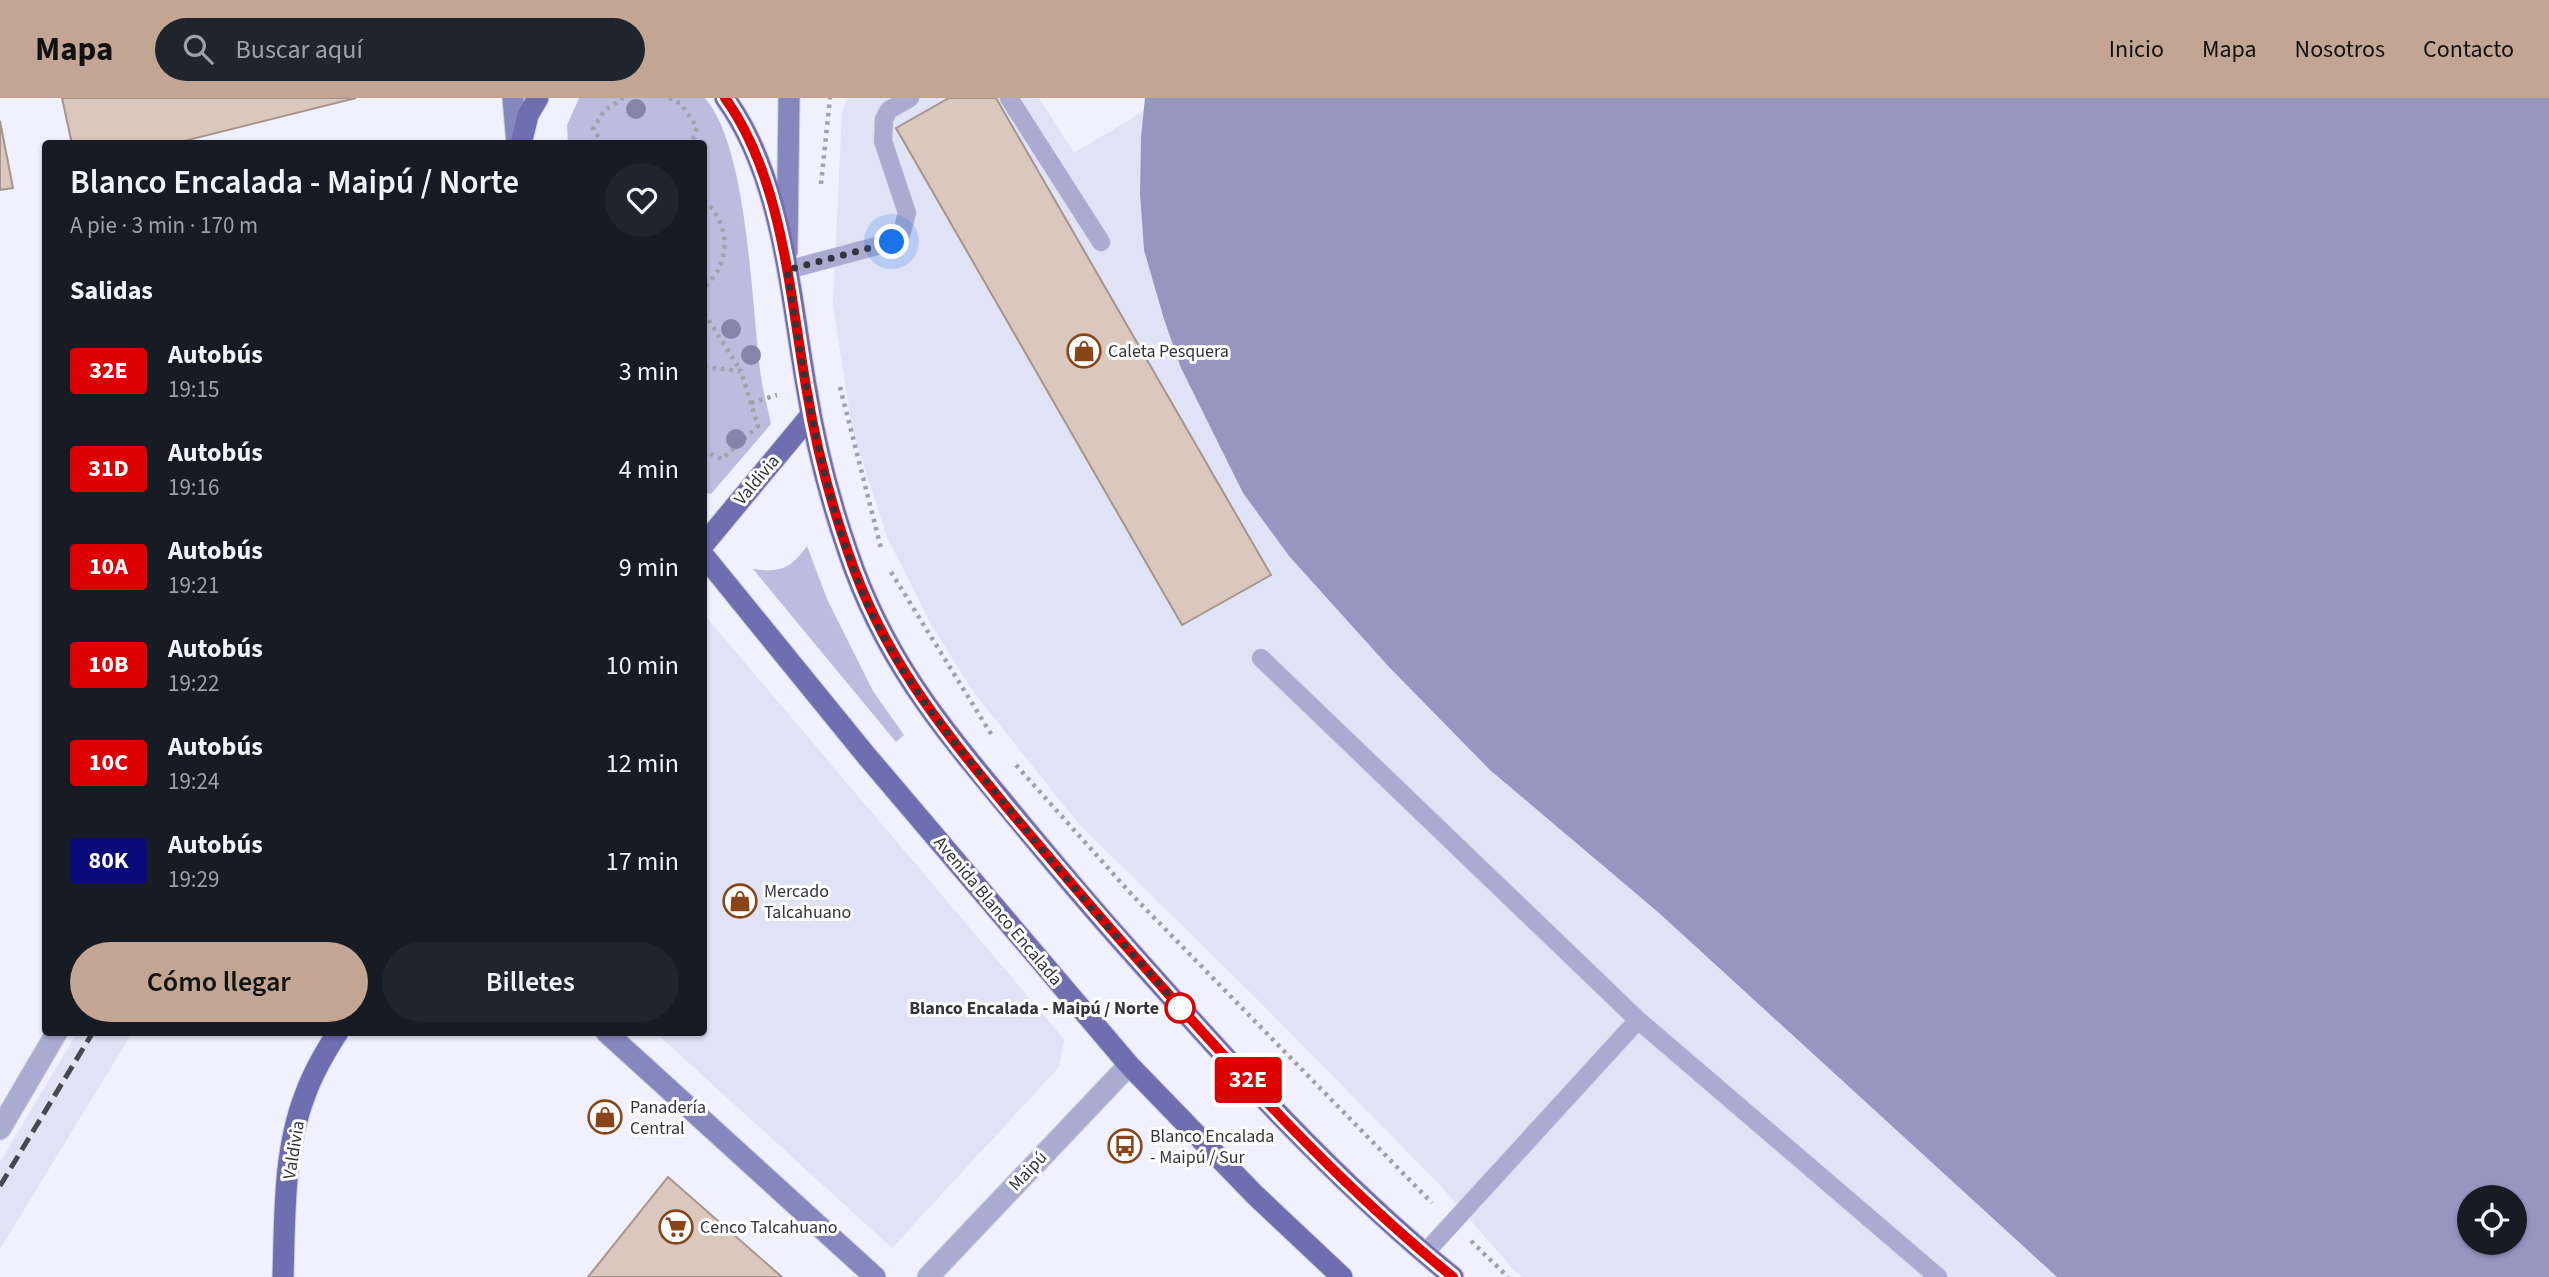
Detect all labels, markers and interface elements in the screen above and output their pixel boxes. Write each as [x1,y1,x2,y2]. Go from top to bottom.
search box [155,18,645,81]
text: Mapa [35,26,113,73]
icon: search [179,30,217,68]
text: Buscar aquí [235,31,363,68]
text: Inicio [2109,32,2164,67]
text: Mapa [2202,32,2257,67]
text: Nosotros [2295,32,2385,67]
text: Contacto [2423,32,2514,67]
text: Blanco Encalada - Maipú / Norte [70,159,519,206]
button: heart [605,163,679,237]
text: A pie · 3 min · 170 m [70,209,258,242]
your location [874,224,909,259]
text: Salidas [70,272,153,309]
shop icon: Caleta Pesquera [1065,332,1103,370]
text: Autobús [168,336,263,373]
place label: Caleta Pesquera [1108,339,1229,364]
text: 32E [89,353,128,388]
text: 3 min [619,353,679,390]
text: 19:15 [168,373,219,406]
text: Autobús [168,434,263,471]
street label: Valdivia [729,449,785,511]
text: 31D [88,451,129,486]
text: 4 min [619,451,679,488]
text: 19:16 [168,471,219,504]
text: Autobús [168,532,263,569]
text: 10A [89,549,128,584]
text: 9 min [619,549,679,586]
text: 19:21 [168,569,219,602]
text: Autobús [168,630,263,667]
text: 10B [89,647,128,682]
text: 10 min [606,647,679,684]
text: 19:22 [168,667,219,700]
text: Autobús [168,728,263,765]
text: 10C [89,745,128,780]
text: 12 min [606,745,679,782]
text: 19:24 [168,765,219,798]
text: Autobús [168,826,263,863]
street label: Avenida Blanco Encalada [928,831,1068,991]
text: 80K [88,843,129,878]
text: 17 min [606,843,679,880]
text: 19:29 [168,863,219,896]
place label: Mercado Talcahuano [764,879,851,925]
shop icon: Mercado Talcahuano [721,882,759,920]
button: Cómo llegar [70,942,368,1022]
button: Billetes [382,942,679,1022]
marker: Blanco Encalada - Maipú / Norte [1165,993,1195,1023]
place label: Blanco Encalada - Maipú / Norte [909,996,1159,1021]
line badge: 32E [1208,1057,1288,1103]
text: 32E [1229,1062,1267,1097]
place label: Panadería Central [630,1095,706,1141]
shop icon: Panadería Central [586,1098,624,1136]
street label: Valdivia [277,1119,311,1181]
place label: Blanco Encalada - Maipú / Sur [1150,1124,1274,1170]
bus stop icon: Blanco Encalada - Maipú / Sur [1106,1127,1144,1165]
street label: Maipú [1003,1146,1053,1196]
map controls [2457,1185,2527,1255]
button: locate [2457,1185,2527,1255]
supermarket icon: Cenco Talcahuano [657,1208,695,1246]
place label: Cenco Talcahuano [700,1215,838,1240]

